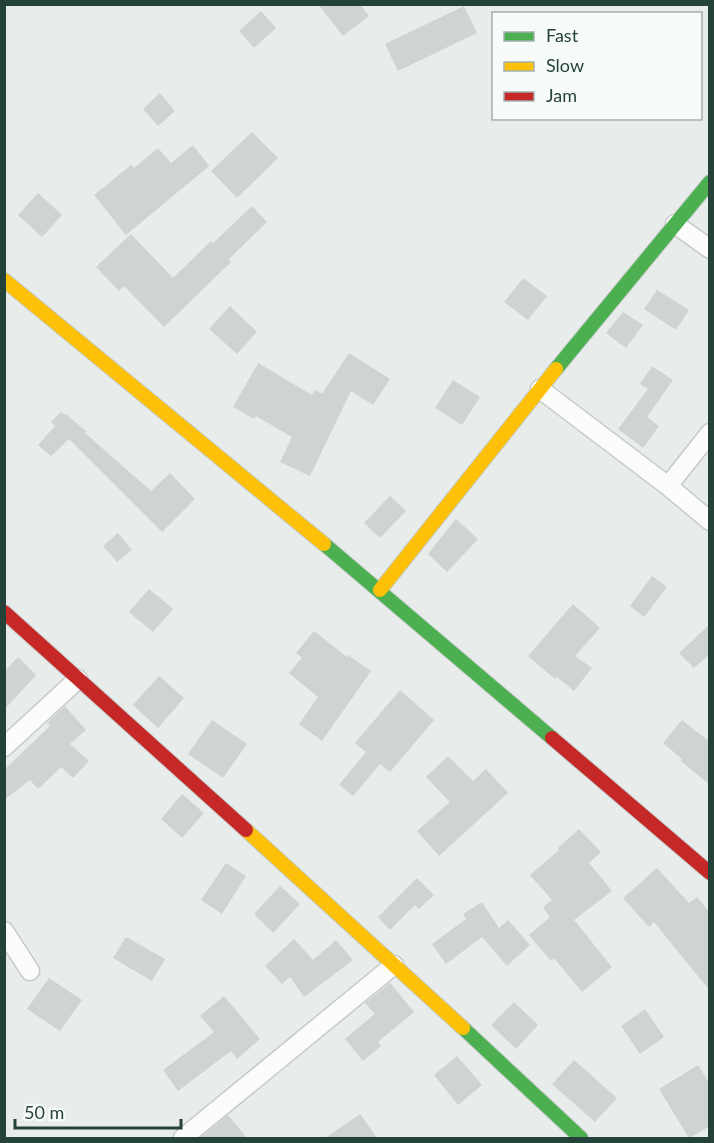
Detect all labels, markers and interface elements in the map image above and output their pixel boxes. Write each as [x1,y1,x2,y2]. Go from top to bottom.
legend [492,12,702,120]
text: Fast [546,24,579,46]
text: Slow [546,54,584,76]
text: Jam [546,84,577,106]
scale bar [15,1092,182,1130]
text: 50 m [24,1101,64,1123]

